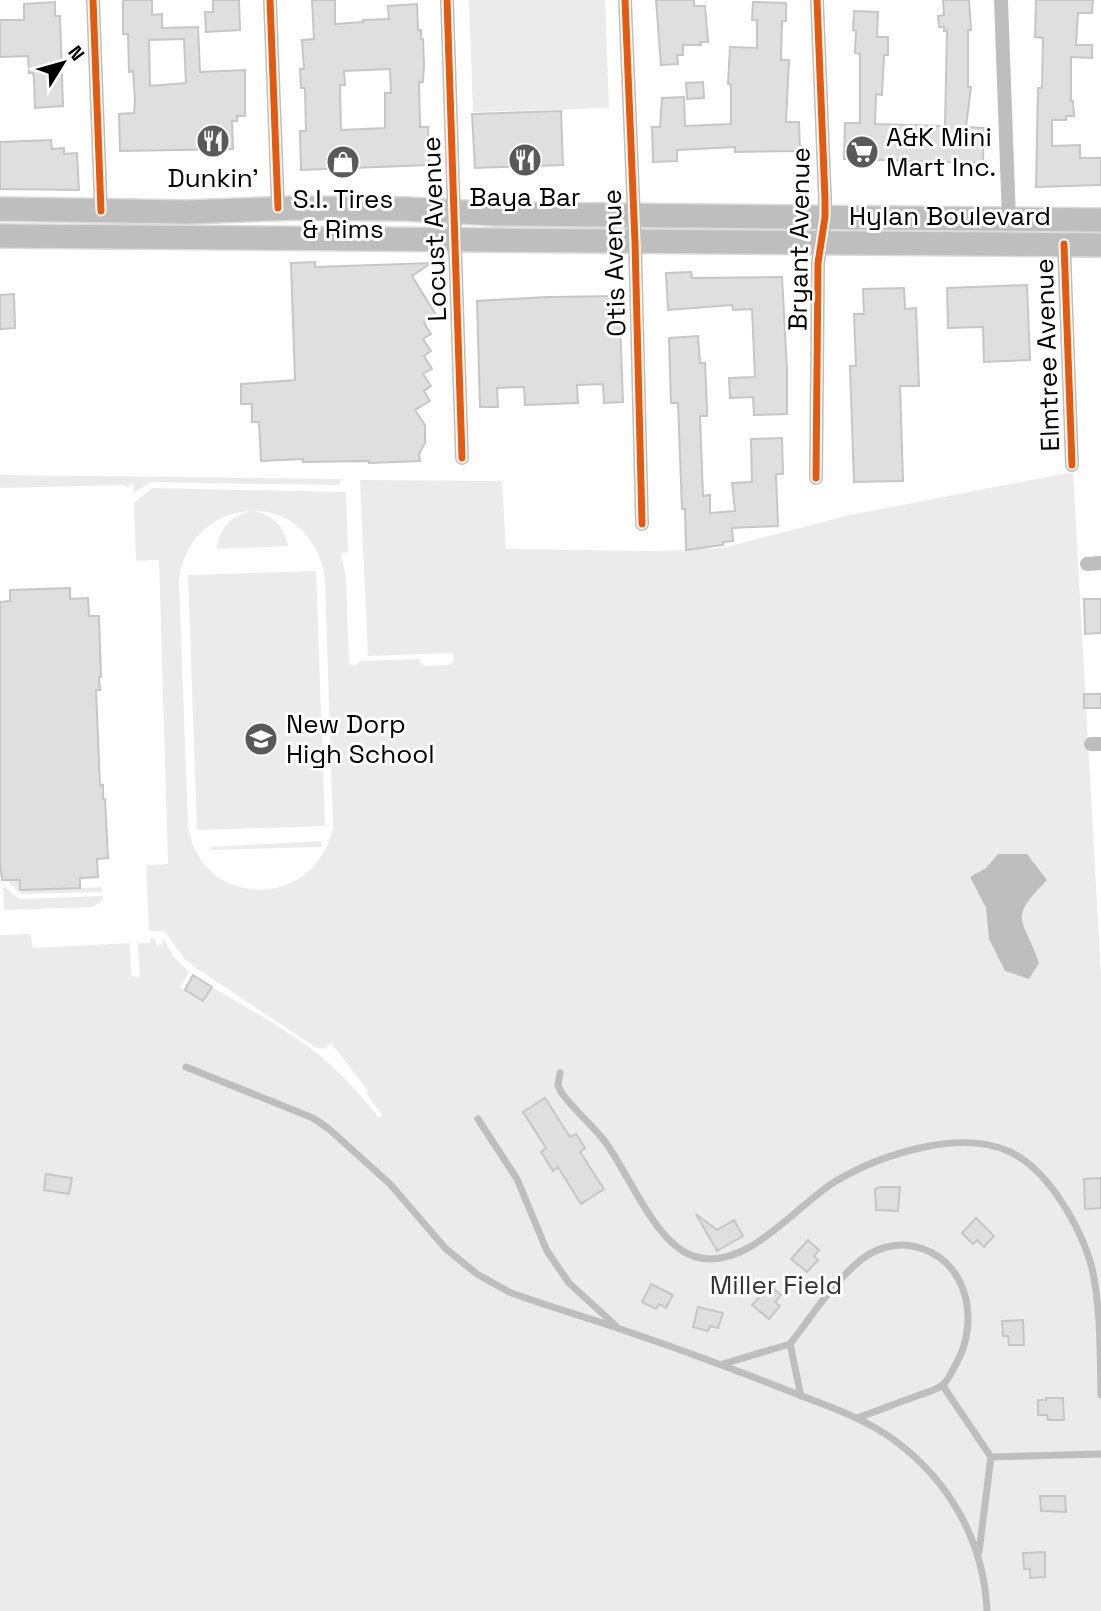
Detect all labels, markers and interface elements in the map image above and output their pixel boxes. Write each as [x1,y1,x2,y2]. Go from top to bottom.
north arrow [28,28,98,98]
text: N [62,40,90,66]
place label: A&K Mini Mart Inc. [886,120,996,184]
restaurant icon: Dunkin' [194,122,232,160]
supermarket icon: A&K Mini Mart Inc. [843,133,881,171]
street label: Locust Avenue [414,136,454,322]
restaurant icon: Baya Bar [506,141,544,179]
shop icon: S.I. Tires & Rims [324,143,362,181]
street label: Bryant Avenue [780,147,818,331]
place label: Dunkin' [167,161,259,195]
place label: Baya Bar [469,180,581,214]
place label: S.I. Tires & Rims [293,182,393,246]
street label: Otis Avenue [594,189,634,337]
street label: Hylan Boulevard [849,199,1051,233]
street label: Elmtree Avenue [1027,258,1067,452]
place label: New Dorp High School [286,707,435,771]
school or university icon: New Dorp High School [242,720,280,758]
park label: Miller Field [710,1268,842,1302]

